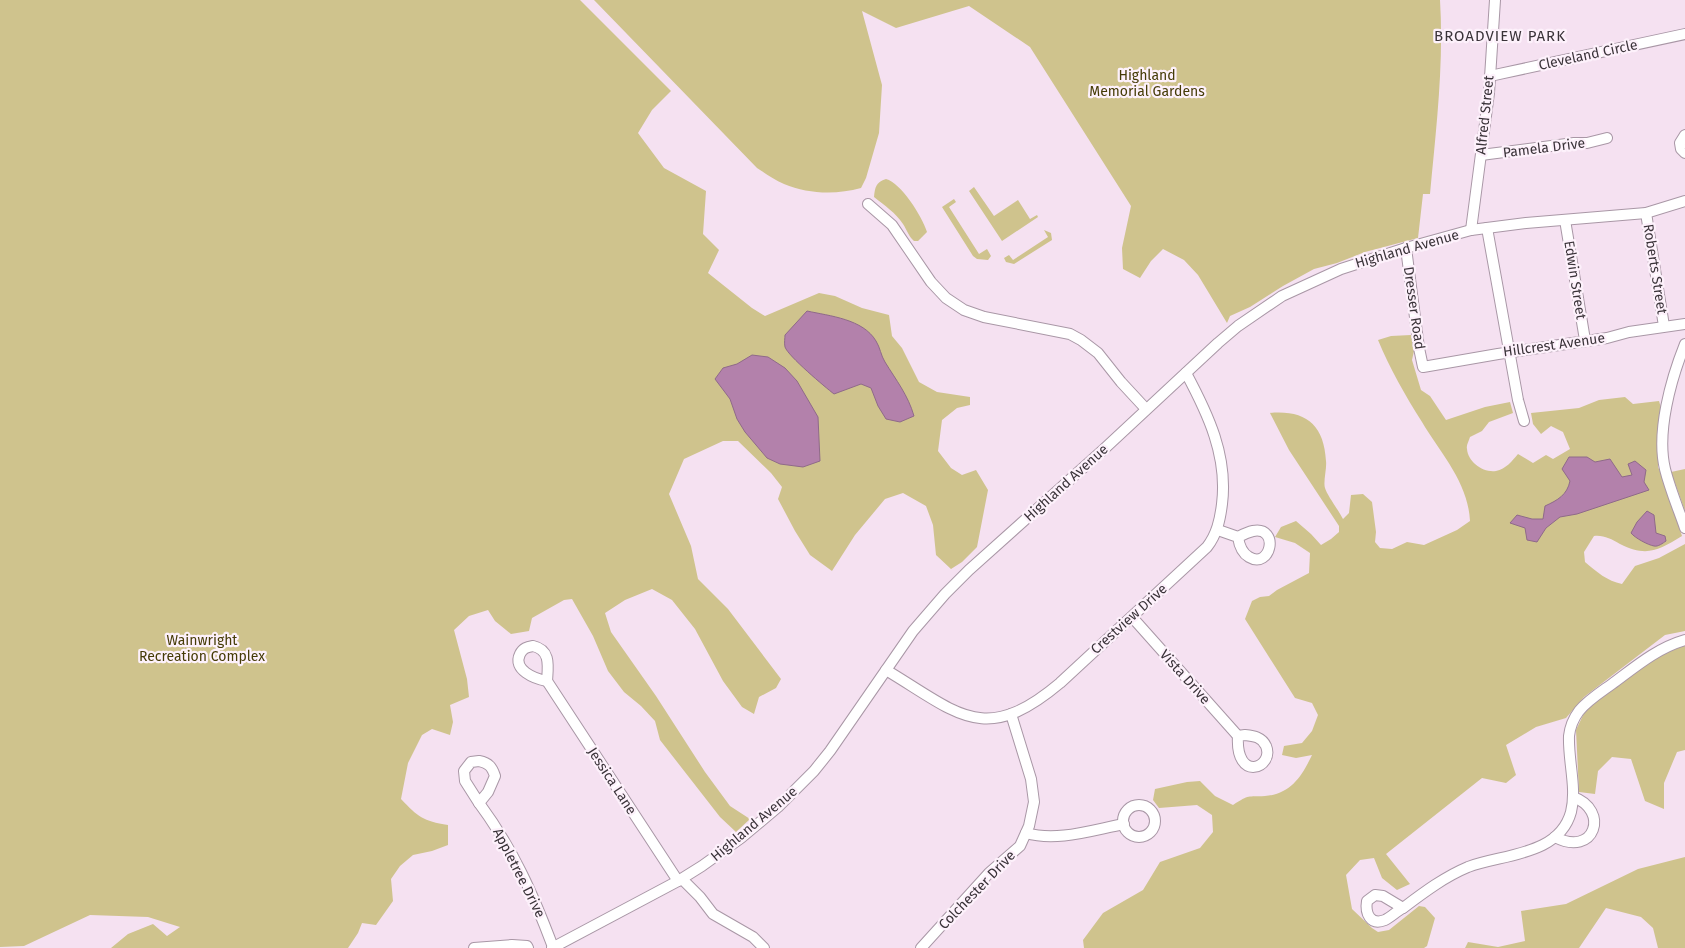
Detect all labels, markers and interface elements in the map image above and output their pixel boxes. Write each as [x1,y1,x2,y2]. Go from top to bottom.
district label: BROADVIEW PARK [1434,27,1566,45]
street label: Cleveland Circle [1537,36,1639,74]
park label: Highland Memorial Gardens [1089,67,1205,100]
street label: Alfred Street [1472,74,1498,155]
street label: Pamela Drive [1502,135,1586,161]
street label: Roberts Street [1639,223,1671,316]
street label: Highland Avenue [1353,226,1461,272]
street label: Edwin Street [1560,239,1590,322]
street label: Dresser Road [1400,265,1428,351]
street label: Hillcrest Avenue [1502,329,1606,361]
street label: Highland Avenue [1020,441,1112,525]
street label: Crestview Drive [1087,580,1171,658]
park label: Wainwright Recreation Complex [139,632,265,665]
street label: Vista Drive [1156,646,1214,708]
street label: Jessica Lane [584,744,640,818]
street label: Highland Avenue [707,783,801,865]
street label: Appletree Drive [489,825,549,921]
street label: Colchester Drive [935,847,1019,933]

